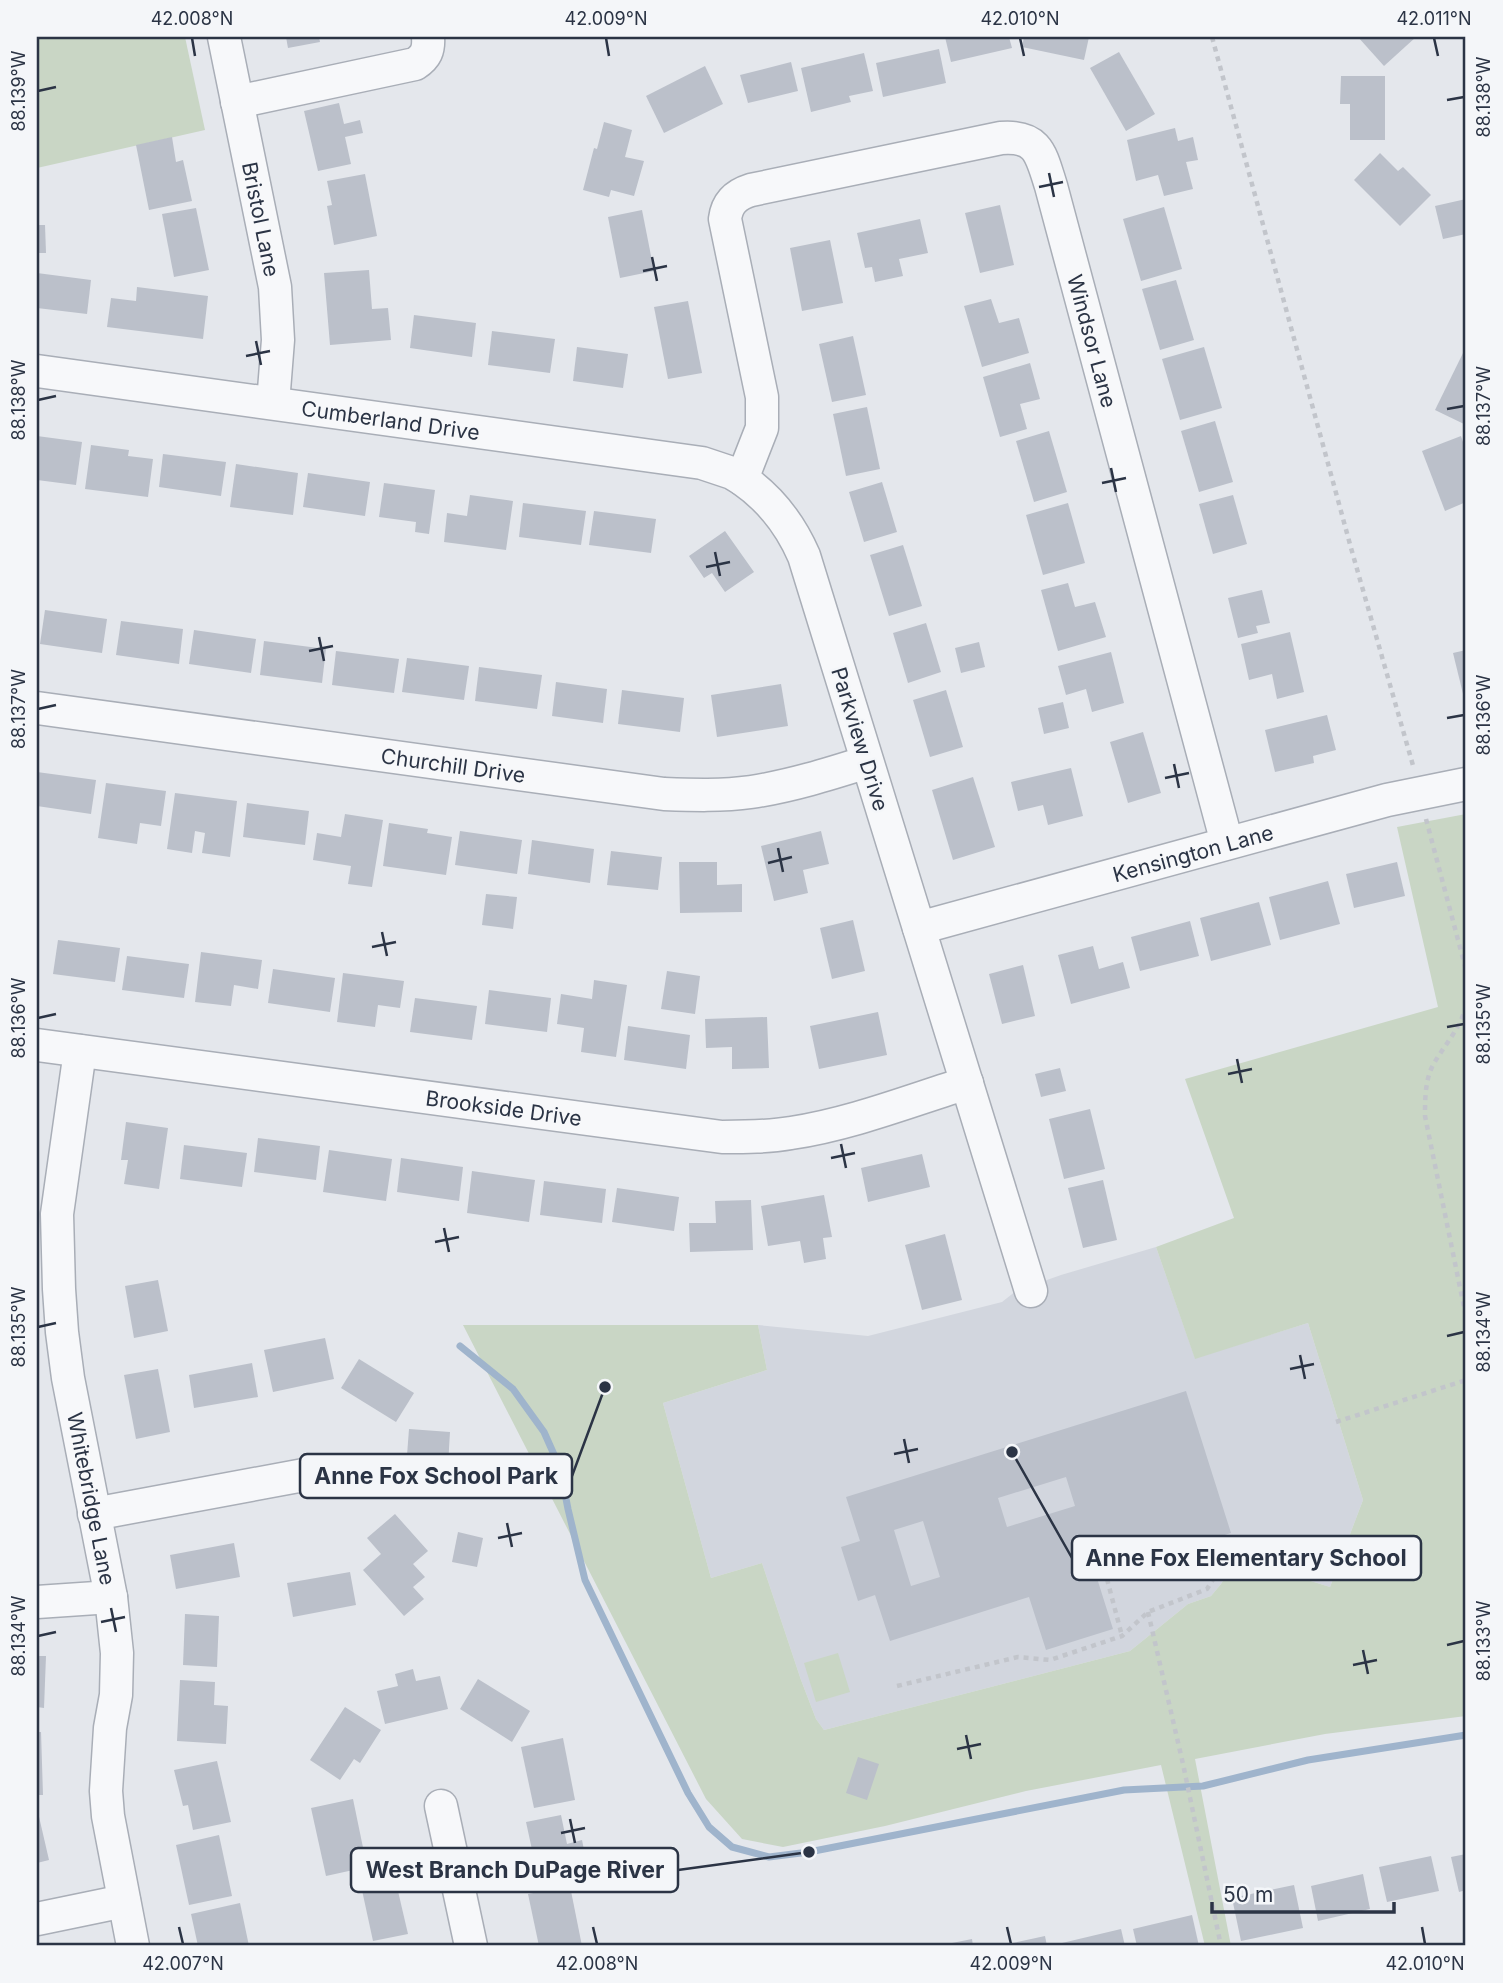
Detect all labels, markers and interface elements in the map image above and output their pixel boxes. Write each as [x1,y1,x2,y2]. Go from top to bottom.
text: 42.008°N [151,8,233,29]
text: 42.009°N [565,8,647,29]
text: 42.010°N [980,8,1060,29]
text: 42.011°N [1396,8,1472,29]
text: 88.139°W [8,50,29,132]
text: 88.138°W [1473,56,1494,137]
street label: Bristol Lane [237,160,285,279]
street label: Windsor Lane [1063,272,1122,410]
text: 88.138°W [8,359,29,440]
text: 88.137°W [1473,366,1494,446]
street label: Cumberland Drive [300,395,481,445]
street label: Parkview Drive [826,664,894,814]
text: 88.137°W [8,669,29,749]
text: 88.136°W [1473,674,1494,756]
street label: Churchill Drive [379,743,527,787]
street label: Kensington Lane [1110,819,1276,887]
text: 88.136°W [8,977,29,1059]
text: 88.135°W [1473,983,1494,1064]
street label: Brookside Drive [424,1085,583,1131]
text: 88.135°W [8,1286,29,1367]
text: 88.134°W [1473,1291,1494,1373]
street label: Whitebridge Lane [62,1410,121,1587]
callout: Anne Fox School Park [300,1454,572,1498]
text: Anne Fox School Park [314,1462,559,1490]
callout: Anne Fox Elementary School [1072,1536,1421,1580]
text: Anne Fox Elementary School [1085,1544,1407,1572]
text: 88.134°W [8,1595,29,1677]
text: 88.133°W [1473,1600,1494,1681]
callout: West Branch DuPage River [351,1848,678,1892]
text: West Branch DuPage River [366,1856,664,1884]
scale bar [1212,1871,1394,1915]
text: 50 m [1223,1882,1273,1907]
text: 42.007°N [142,1953,224,1974]
text: 42.008°N [556,1953,638,1974]
text: 42.009°N [970,1953,1052,1974]
text: 42.010°N [1385,1953,1465,1974]

